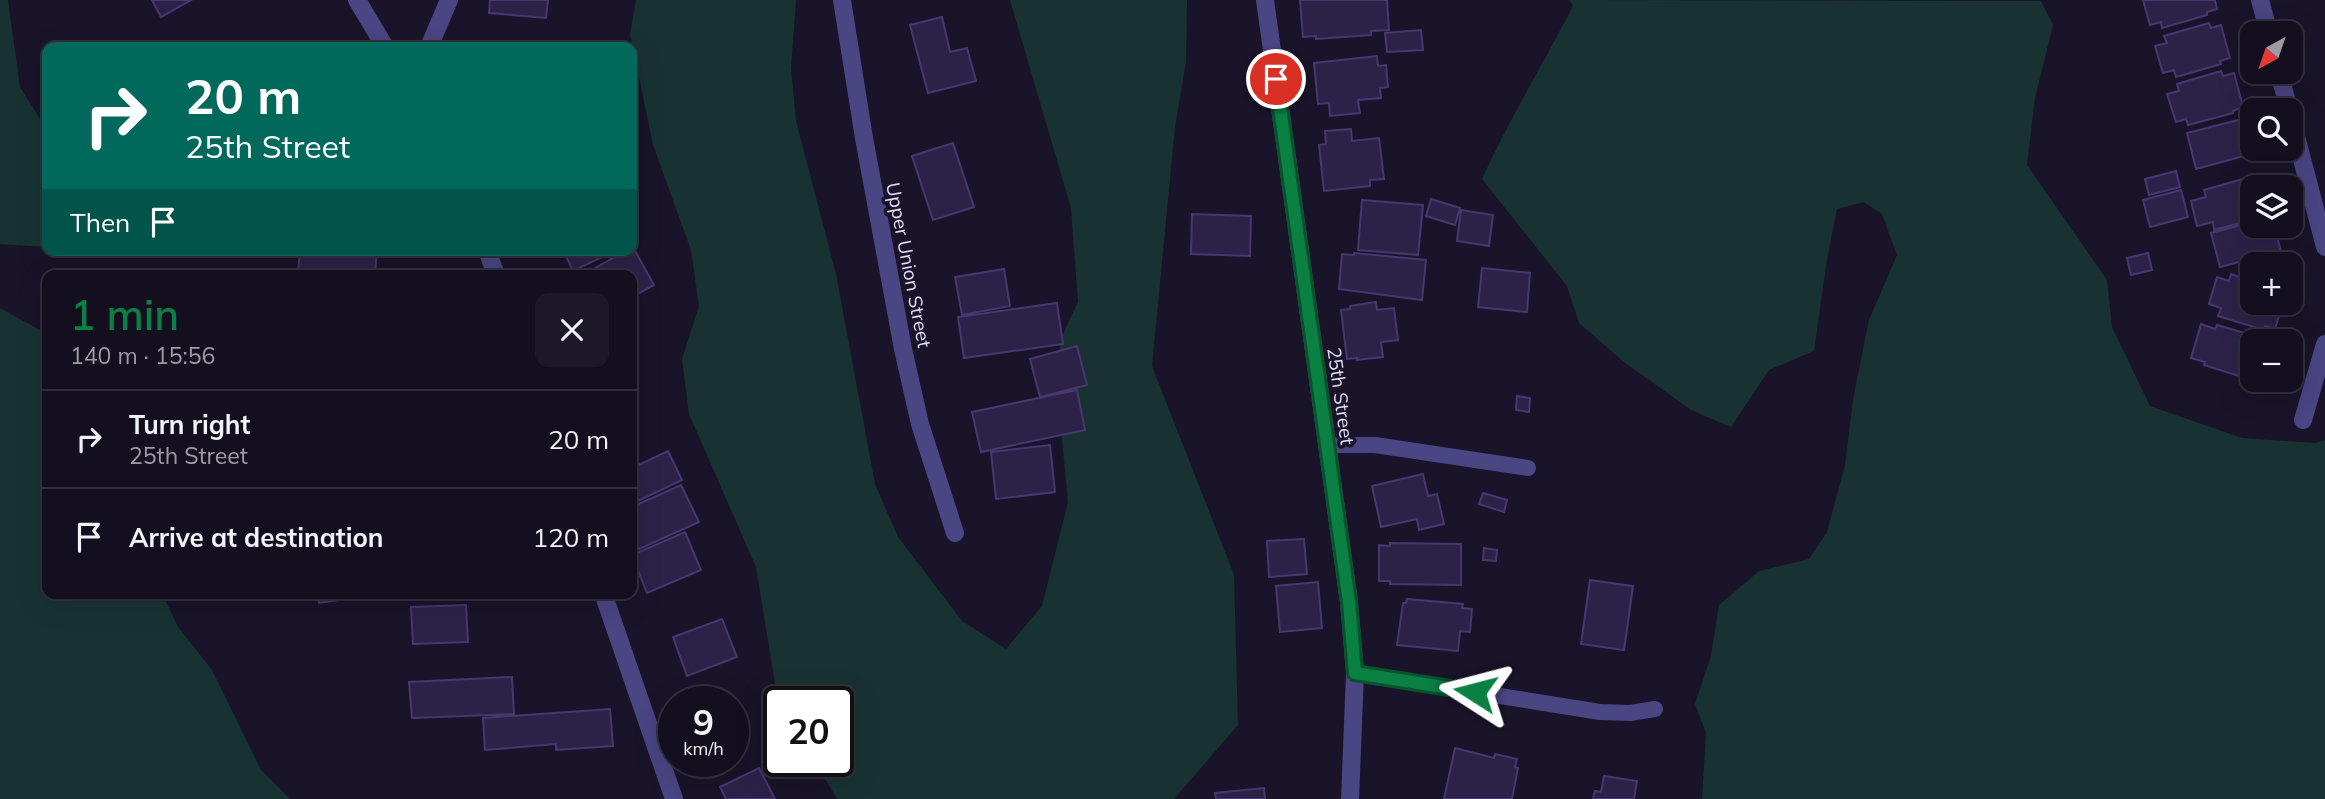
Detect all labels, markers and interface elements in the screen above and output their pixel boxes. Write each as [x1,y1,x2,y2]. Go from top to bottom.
north arrow [2240,21,2303,84]
map controls [2240,21,2303,392]
pin [1246,49,1306,109]
icon: arrive [1257,60,1295,98]
text: 20 m [185,65,301,126]
icon: right [70,70,161,161]
button: search [2240,98,2303,161]
text: 25th Street [185,126,350,166]
button: layers [2240,175,2303,238]
street label: Upper Union Street [881,180,937,350]
icon: arrive [144,203,182,241]
text: Then [70,206,130,239]
button: + [2240,252,2303,315]
text: 1 min [70,288,179,341]
button: close [535,293,609,367]
button: − [2240,329,2303,392]
text: 140 m · 15:56 [70,341,215,370]
street label: 25th Street [1322,346,1360,447]
text: Turn right [129,408,250,441]
icon: right [70,420,108,458]
text: 20 m [548,423,609,456]
text: 25th Street [129,441,248,470]
icon: arrive [70,518,108,556]
text: Arrive at destination [129,521,384,554]
text: 120 m [533,521,609,554]
position arrow [1438,655,1512,729]
speed limit sign: 20 [763,686,854,777]
text: 9 [693,700,714,744]
text: km/h [683,737,724,760]

